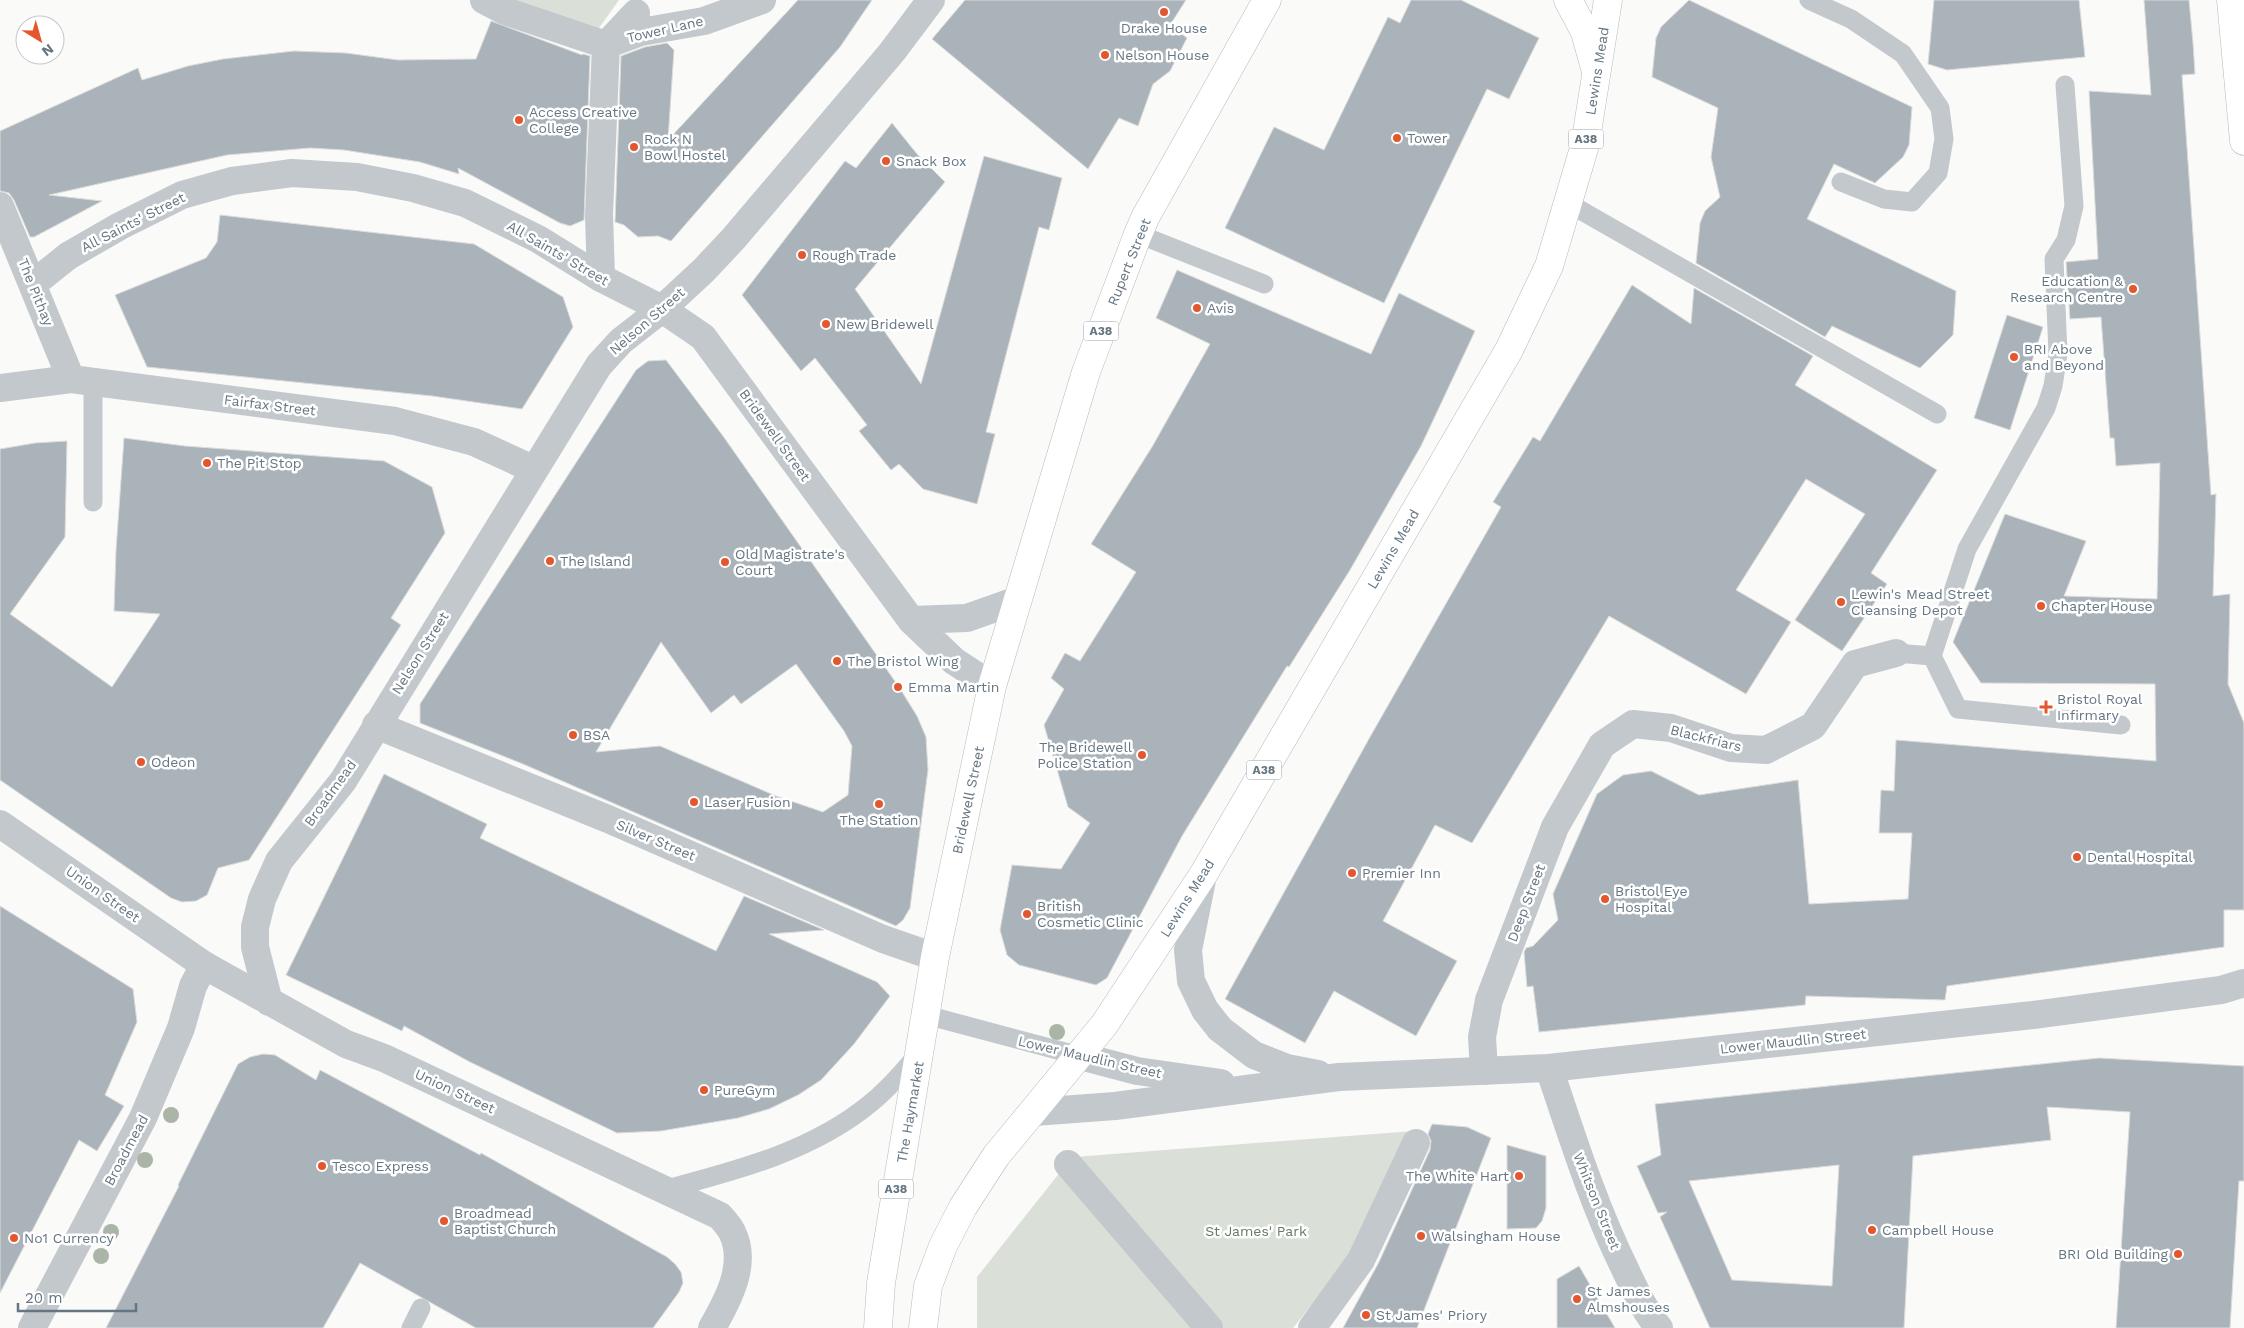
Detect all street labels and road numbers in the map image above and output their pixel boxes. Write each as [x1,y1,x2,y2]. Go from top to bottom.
street label: Tower Lane [625,12,705,46]
street label: Lewins Mead [1582,26,1612,116]
road number: A38 [1568,130,1604,148]
street label: All Saints' Street [78,189,188,255]
street label: Rupert Street [1104,216,1154,308]
street label: All Saints' Street [504,217,612,289]
street label: The Pithay [15,256,57,329]
street label: Nelson Street [606,284,688,358]
road number: A38 [1084,322,1118,341]
street label: Bridewell Street [736,386,814,484]
street label: Fairfax Street [223,391,317,419]
street label: Lewins Mead [1364,506,1422,592]
street label: Nelson Street [388,609,452,697]
street label: Blackfriars [1669,721,1743,755]
street label: Bridewell Street [949,745,987,855]
street label: Broadmead [301,757,359,829]
road number: A38 [1246,760,1282,780]
street label: Silver Street [614,816,698,864]
street label: Lewins Mead [1157,856,1217,940]
street label: Deep Street [1504,862,1548,944]
street label: Union Street [63,863,143,925]
street label: Lower Maudlin Street [1719,1025,1867,1057]
street label: Lower Maudlin Street [1017,1033,1163,1081]
street label: The Haymarket [893,1060,927,1164]
street label: Union Street [413,1066,498,1117]
street label: Broadmead [101,1112,151,1188]
street label: Whitson Street [1570,1150,1624,1252]
road number: A38 [878,1180,914,1198]

